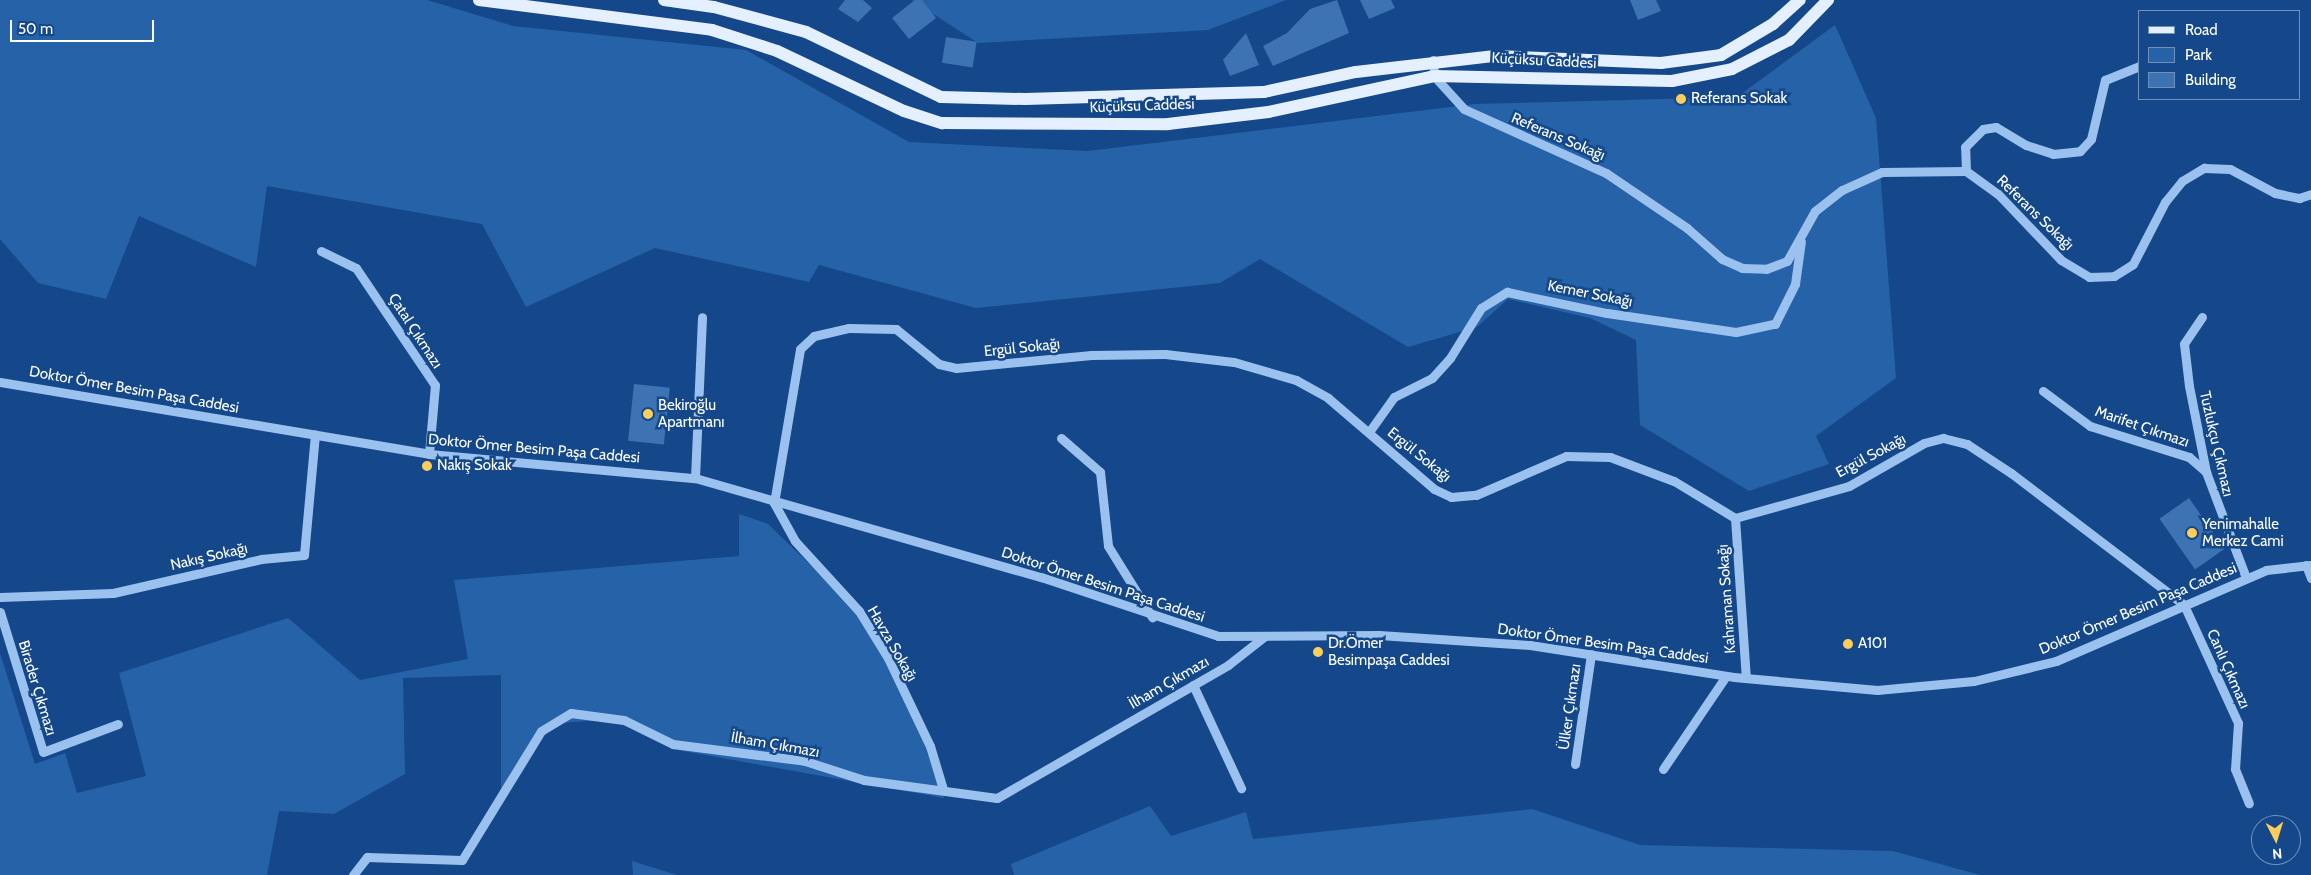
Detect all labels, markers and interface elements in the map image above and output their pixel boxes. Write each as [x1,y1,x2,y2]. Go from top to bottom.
scale bar [12,10,156,42]
legend [2138,10,2301,100]
text: 50 m [18,20,53,38]
text: Road [2185,21,2218,39]
text: Park [2185,46,2212,64]
street label: Küçüksu Caddesi [1491,49,1597,73]
text: Building [2185,71,2236,89]
place label: Referans Sokak [1691,90,1787,108]
marker: Referans Sokak [1675,93,1687,105]
street label: Küçüksu Caddesi [1089,95,1195,117]
street label: Referans Sokağı [1508,109,1608,165]
street label: Referans Sokağı [1993,172,2077,254]
street label: Kemer Sokağı [1546,277,1634,311]
street label: Çatal Çıkmazı [384,290,446,372]
street label: Ergül Sokağı [983,335,1061,361]
street label: Doktor Ömer Besim Paşa Caddesi [28,363,240,417]
street label: Tuzlukçu Çıkmazı [2195,390,2237,498]
place label: Bekiroğlu Apartmanı [658,396,725,431]
street label: Marifet Çıkmazı [2093,402,2191,452]
marker: Bekiroğlu Apartmanı [642,408,654,420]
street label: Ergül Sokağı [1384,424,1454,486]
street label: Ergül Sokağı [1833,430,1909,482]
street label: Doktor Ömer Besim Paşa Caddesi [427,431,641,467]
place label: Nakış Sokak [437,457,512,475]
marker: Nakış Sokak [421,460,433,472]
place label: Yenimahalle Merkez Cami [2202,515,2284,550]
marker: Yenimahalle Merkez Cami [2186,527,2198,539]
street label: Nakış Sokağı [169,539,249,575]
street label: Doktor Ömer Besim Paşa Caddesi [999,544,1207,626]
street label: Kahraman Sokağı [1714,544,1740,654]
street label: Doktor Ömer Besim Paşa Caddesi [2037,559,2239,659]
street label: Havza Sokağı [863,603,921,685]
street label: Doktor Ömer Besim Paşa Caddesi [1496,620,1710,668]
street label: Canlı Çıkmazı [2202,626,2254,712]
place label: Dr.Ömer Besimpaşa Caddesi [1328,634,1450,669]
place label: A101 [1858,635,1887,653]
street label: Birader Çıkmazı [14,638,60,738]
marker: A101 [1842,638,1854,650]
marker: Dr.Ömer Besimpaşa Caddesi [1312,646,1324,658]
street label: İlham Çıkmazı [1126,653,1212,713]
street label: Ülker Çıkmazı [1555,663,1585,751]
street label: İlham Çıkmazı [729,728,821,762]
north arrow [2251,815,2301,865]
text: N [2272,845,2283,863]

